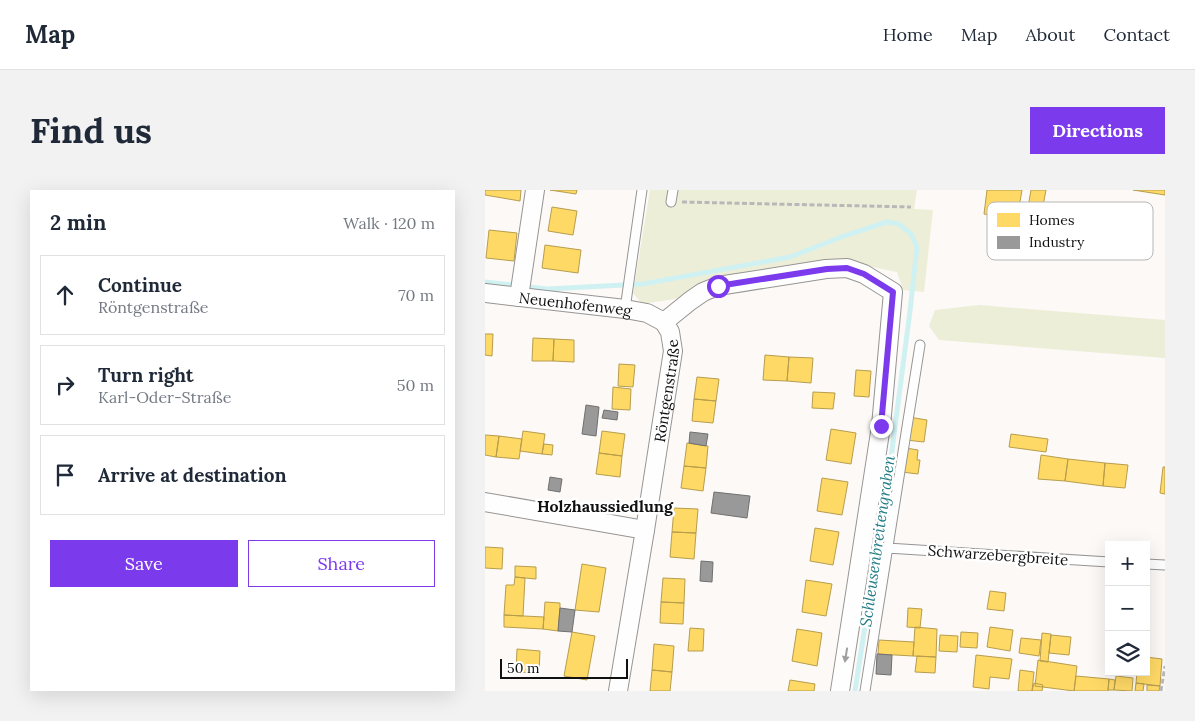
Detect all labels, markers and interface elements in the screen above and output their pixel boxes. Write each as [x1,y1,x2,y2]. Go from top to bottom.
text: Map [25,19,75,50]
text: Home [883,23,933,46]
text: Map [961,23,997,46]
text: About [1025,23,1075,46]
text: Contact [1103,23,1170,46]
button: Directions [1030,107,1165,154]
text: Find us [30,108,152,153]
legend [987,202,1153,260]
text: 2 min [50,209,106,236]
text: Homes [1029,211,1074,229]
text: Walk · 120 m [343,213,435,233]
text: Industry [1029,233,1085,251]
text: Continue [98,273,182,297]
route start [707,275,730,298]
icon: ahead [51,281,79,309]
text: 70 m [398,285,434,305]
street label: Neuenhofenweg [518,287,634,320]
text: Röntgenstraße [98,297,208,317]
street label: Röntgenstraße [649,338,683,444]
text: Turn right [98,363,194,387]
icon: right [51,371,79,399]
text: 50 m [397,375,434,395]
text: Karl-Oder-Straße [98,387,231,407]
route end [870,415,893,438]
water label: Schleusenbreitengraben [855,454,899,628]
icon: arrive [51,461,79,489]
text: Arrive at destination [98,463,287,487]
district label: Holzhaussiedlung [537,496,674,516]
button: Save [50,540,238,587]
button: Share [248,540,435,587]
street label: Schwarzebergbreite [927,541,1069,569]
map controls [1105,541,1150,676]
button: + [1105,541,1150,586]
button: − [1105,586,1150,631]
button: layers [1105,631,1150,676]
one-way arrow [841,647,849,663]
scale bar [500,656,627,679]
text: 50 m [507,659,540,677]

